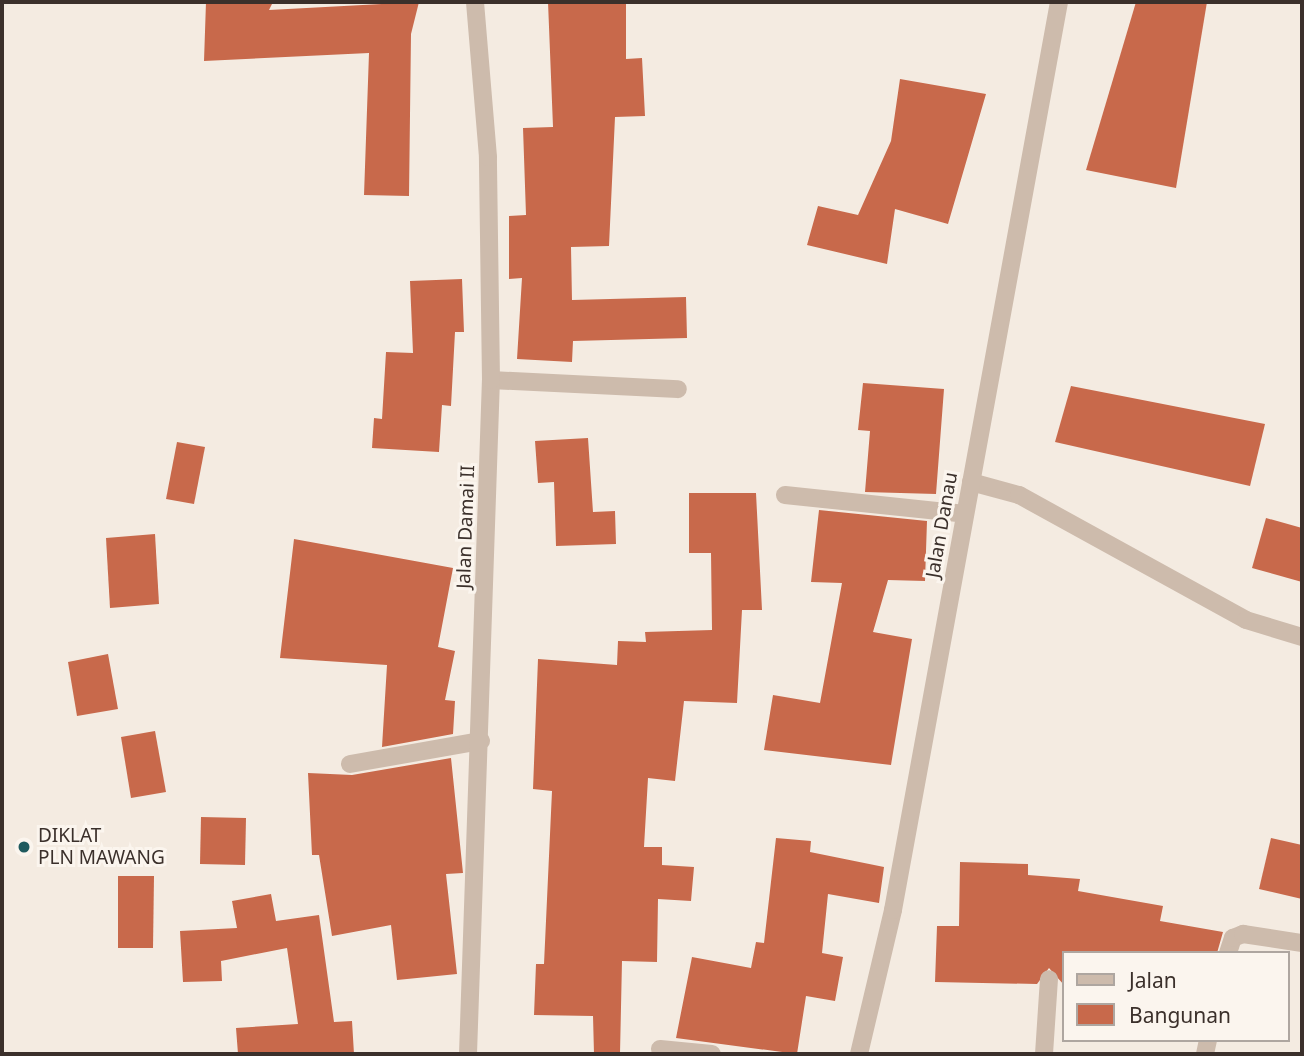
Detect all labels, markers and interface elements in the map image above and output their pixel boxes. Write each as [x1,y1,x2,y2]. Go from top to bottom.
street label: Jalan Damai II [452,465,480,589]
street label: Jalan Danau [922,470,962,580]
place label: DIKLAT PLN MAWANG [38,825,165,869]
marker: DIKLAT PLN MAWANG [16,839,32,855]
legend [1062,951,1290,1042]
text: Jalan [1129,966,1177,994]
text: Bangunan [1129,1001,1231,1029]

